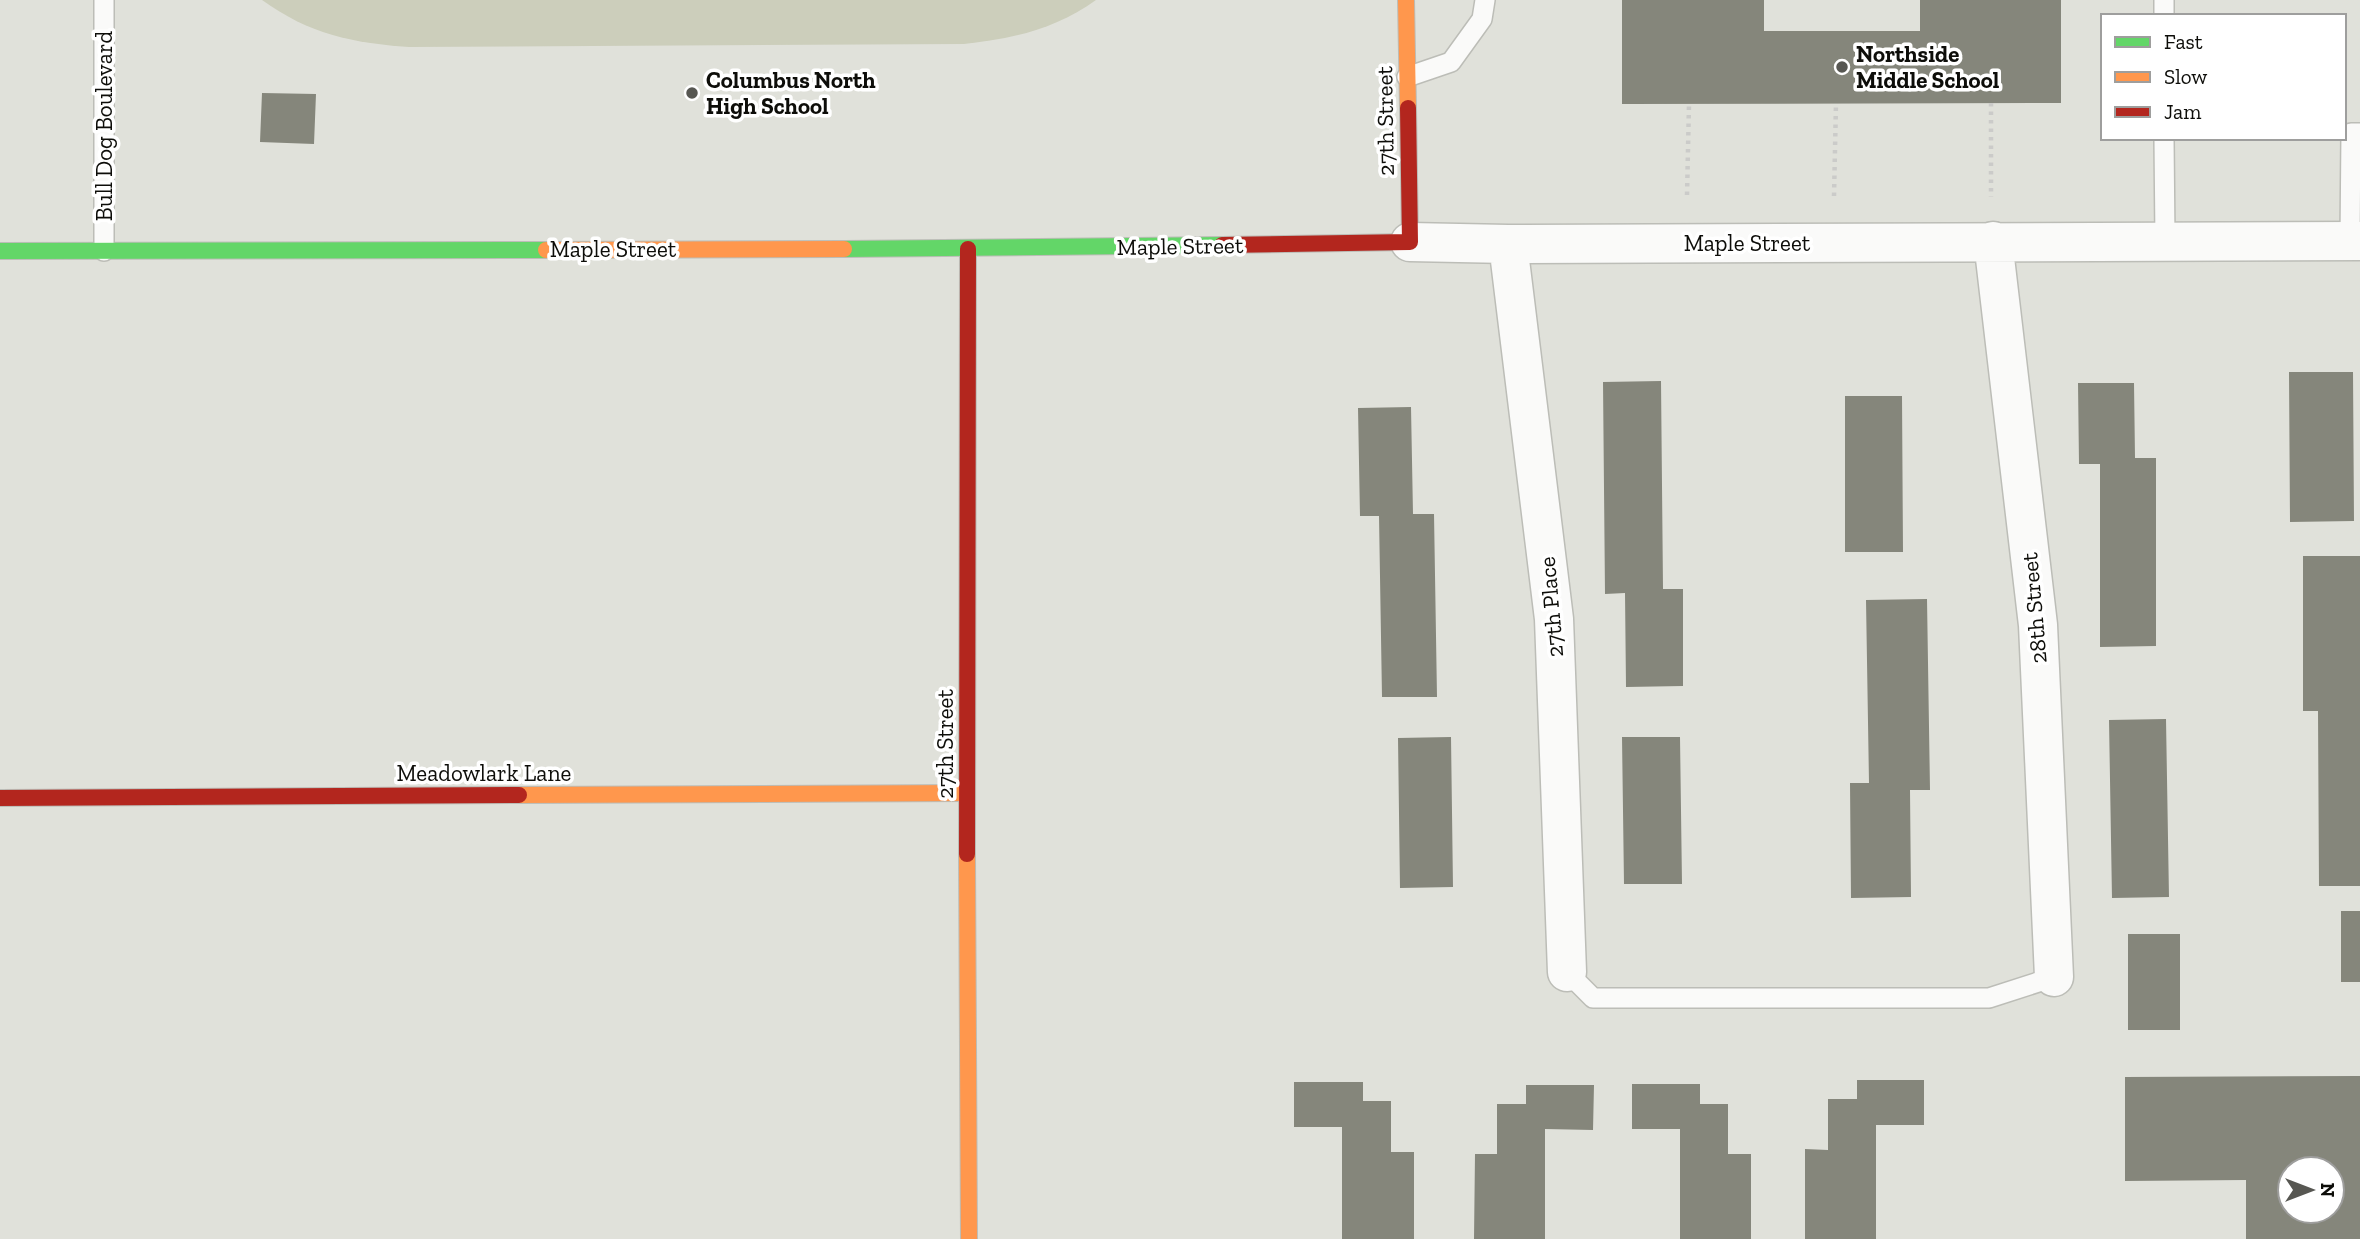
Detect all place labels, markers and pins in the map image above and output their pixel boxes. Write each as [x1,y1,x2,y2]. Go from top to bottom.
place label: Northside Middle School [1856,40,2000,94]
marker: Northside Middle School [1834,59,1850,75]
place label: Columbus North High School [706,66,876,120]
marker: Columbus North High School [684,85,700,101]

